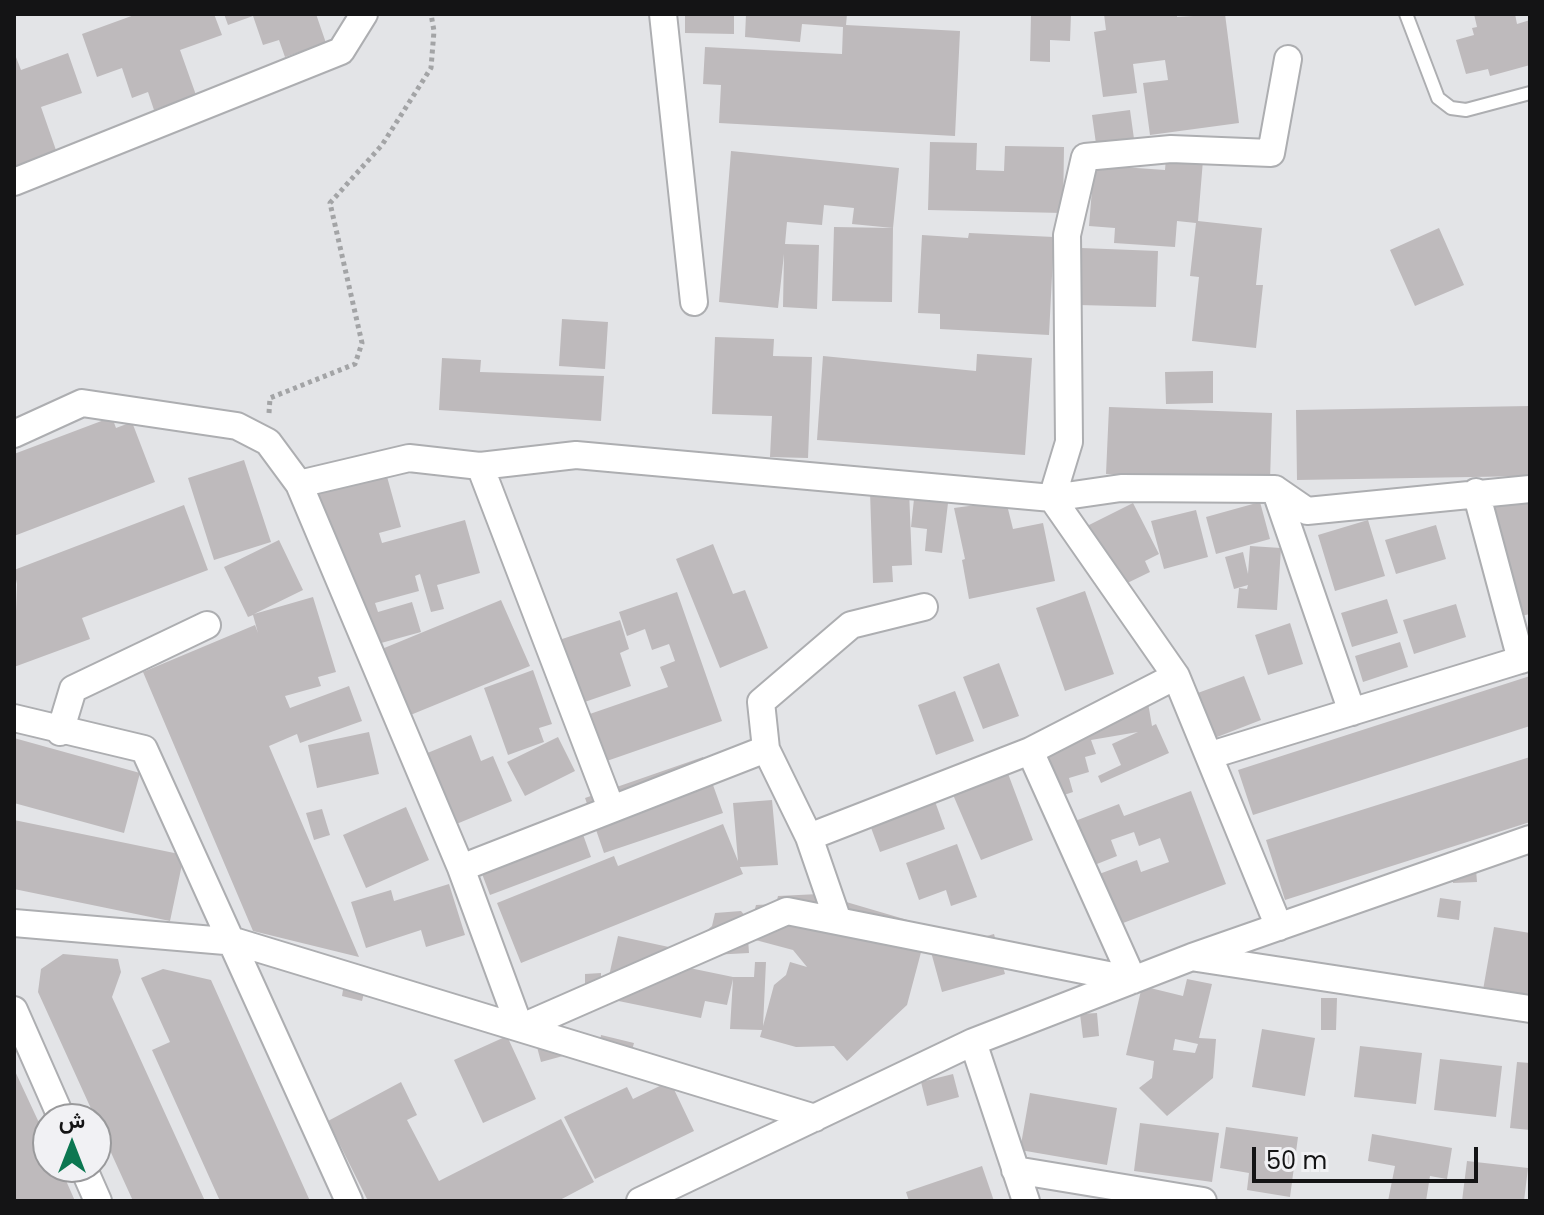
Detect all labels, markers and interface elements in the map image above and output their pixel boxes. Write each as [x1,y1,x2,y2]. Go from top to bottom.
north arrow [32,1103,112,1183]
text: ش [59,1105,85,1136]
scale bar [1256,1131,1482,1181]
text: 50 m [1266,1144,1327,1177]

